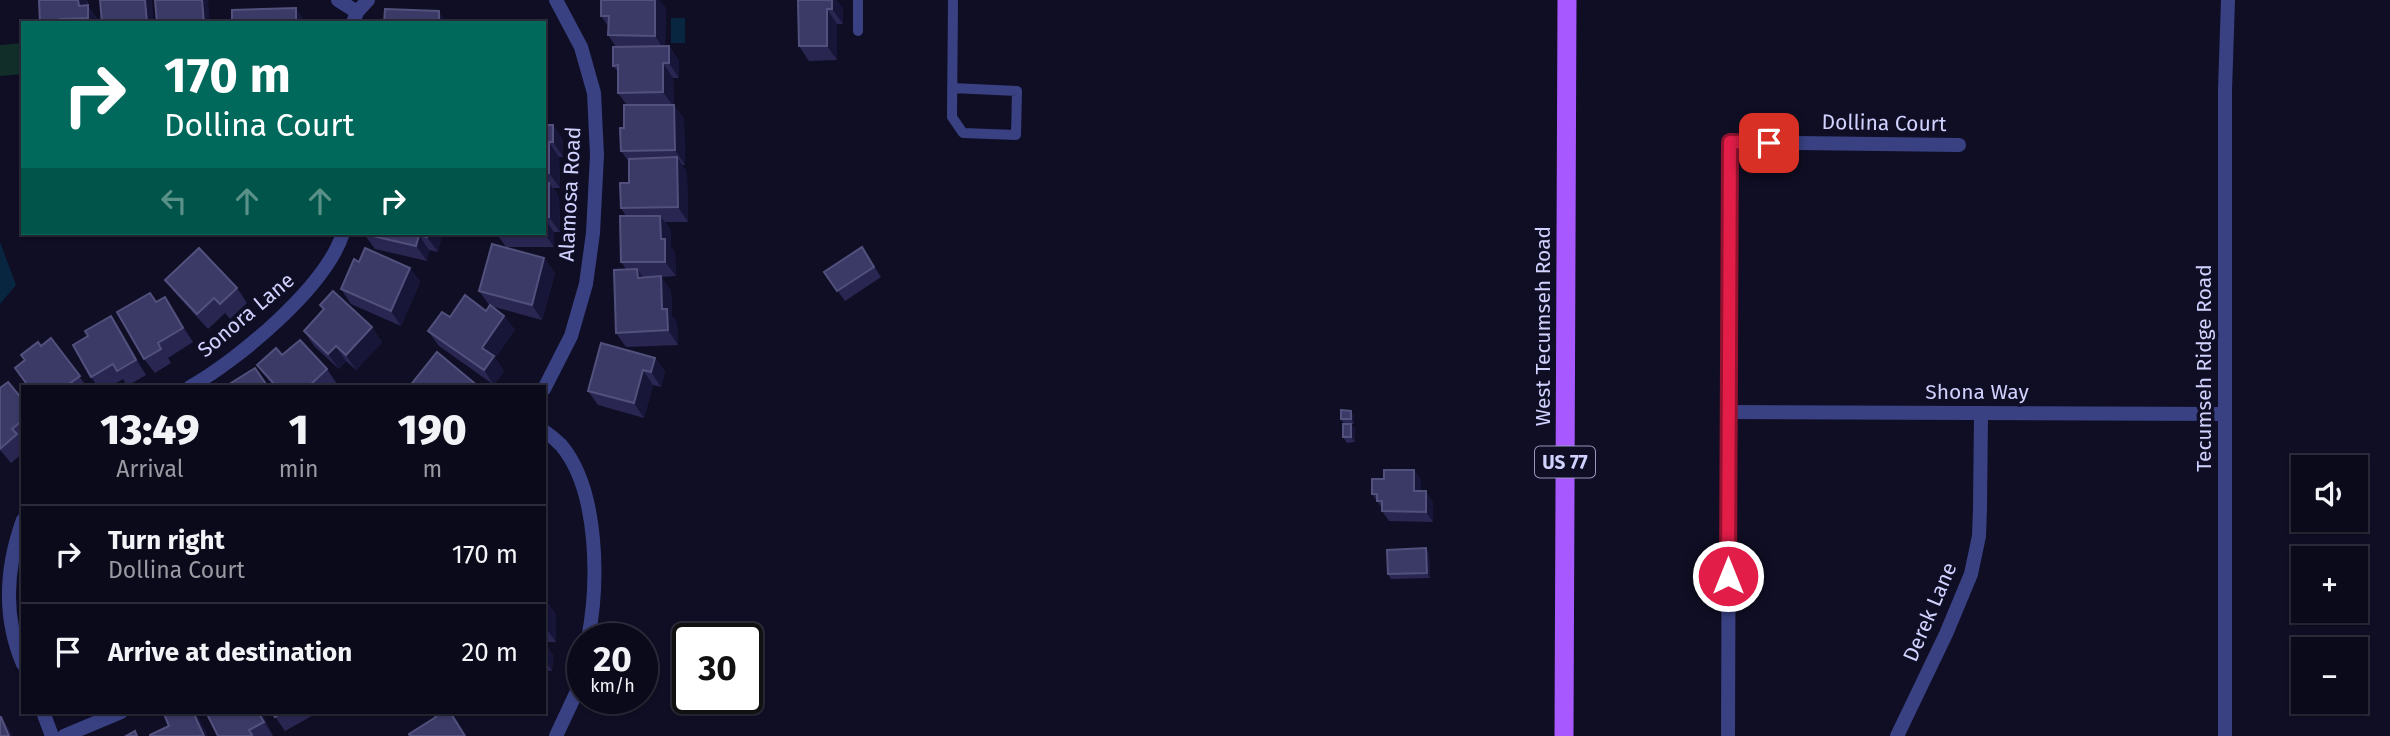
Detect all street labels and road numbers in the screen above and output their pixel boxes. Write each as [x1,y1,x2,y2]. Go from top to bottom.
street label: Dollina Court [1821,109,1947,137]
street label: Alamosa Road [553,126,587,262]
street label: West Tecumseh Road [1530,226,1556,426]
street label: Tecumseh Ridge Road [2191,264,2217,472]
street label: Sonora Lane [192,267,300,363]
street label: Shona Way [1925,379,2029,405]
road number: US 77 [1535,446,1595,477]
street label: Derek Lane [1897,558,1963,666]

